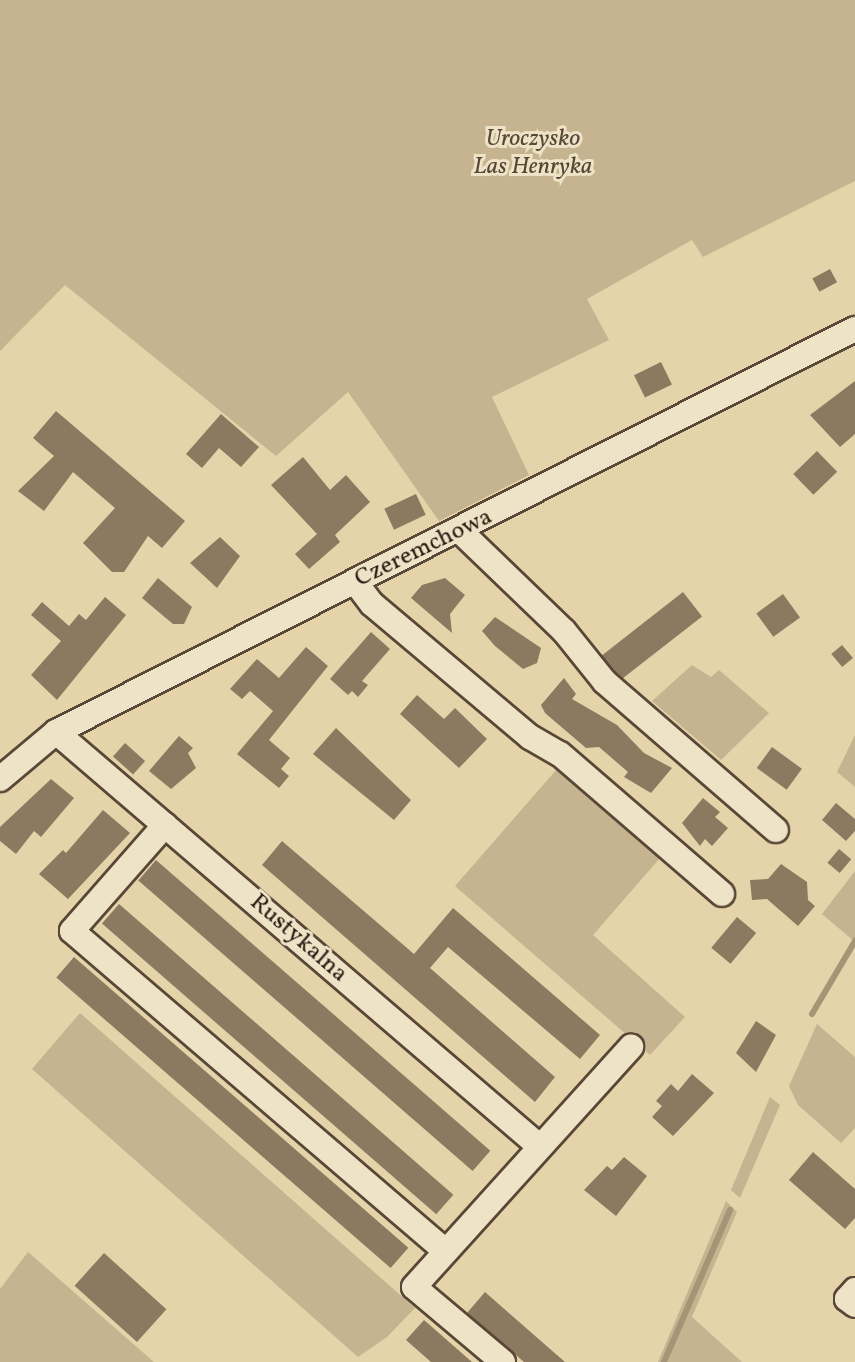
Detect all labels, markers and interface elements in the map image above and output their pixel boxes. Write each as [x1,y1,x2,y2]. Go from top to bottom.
park label: Uroczysko Las Henryka [474,126,592,182]
street label: Czeremchowa [351,503,497,595]
street label: Rustykalna [243,889,353,989]

